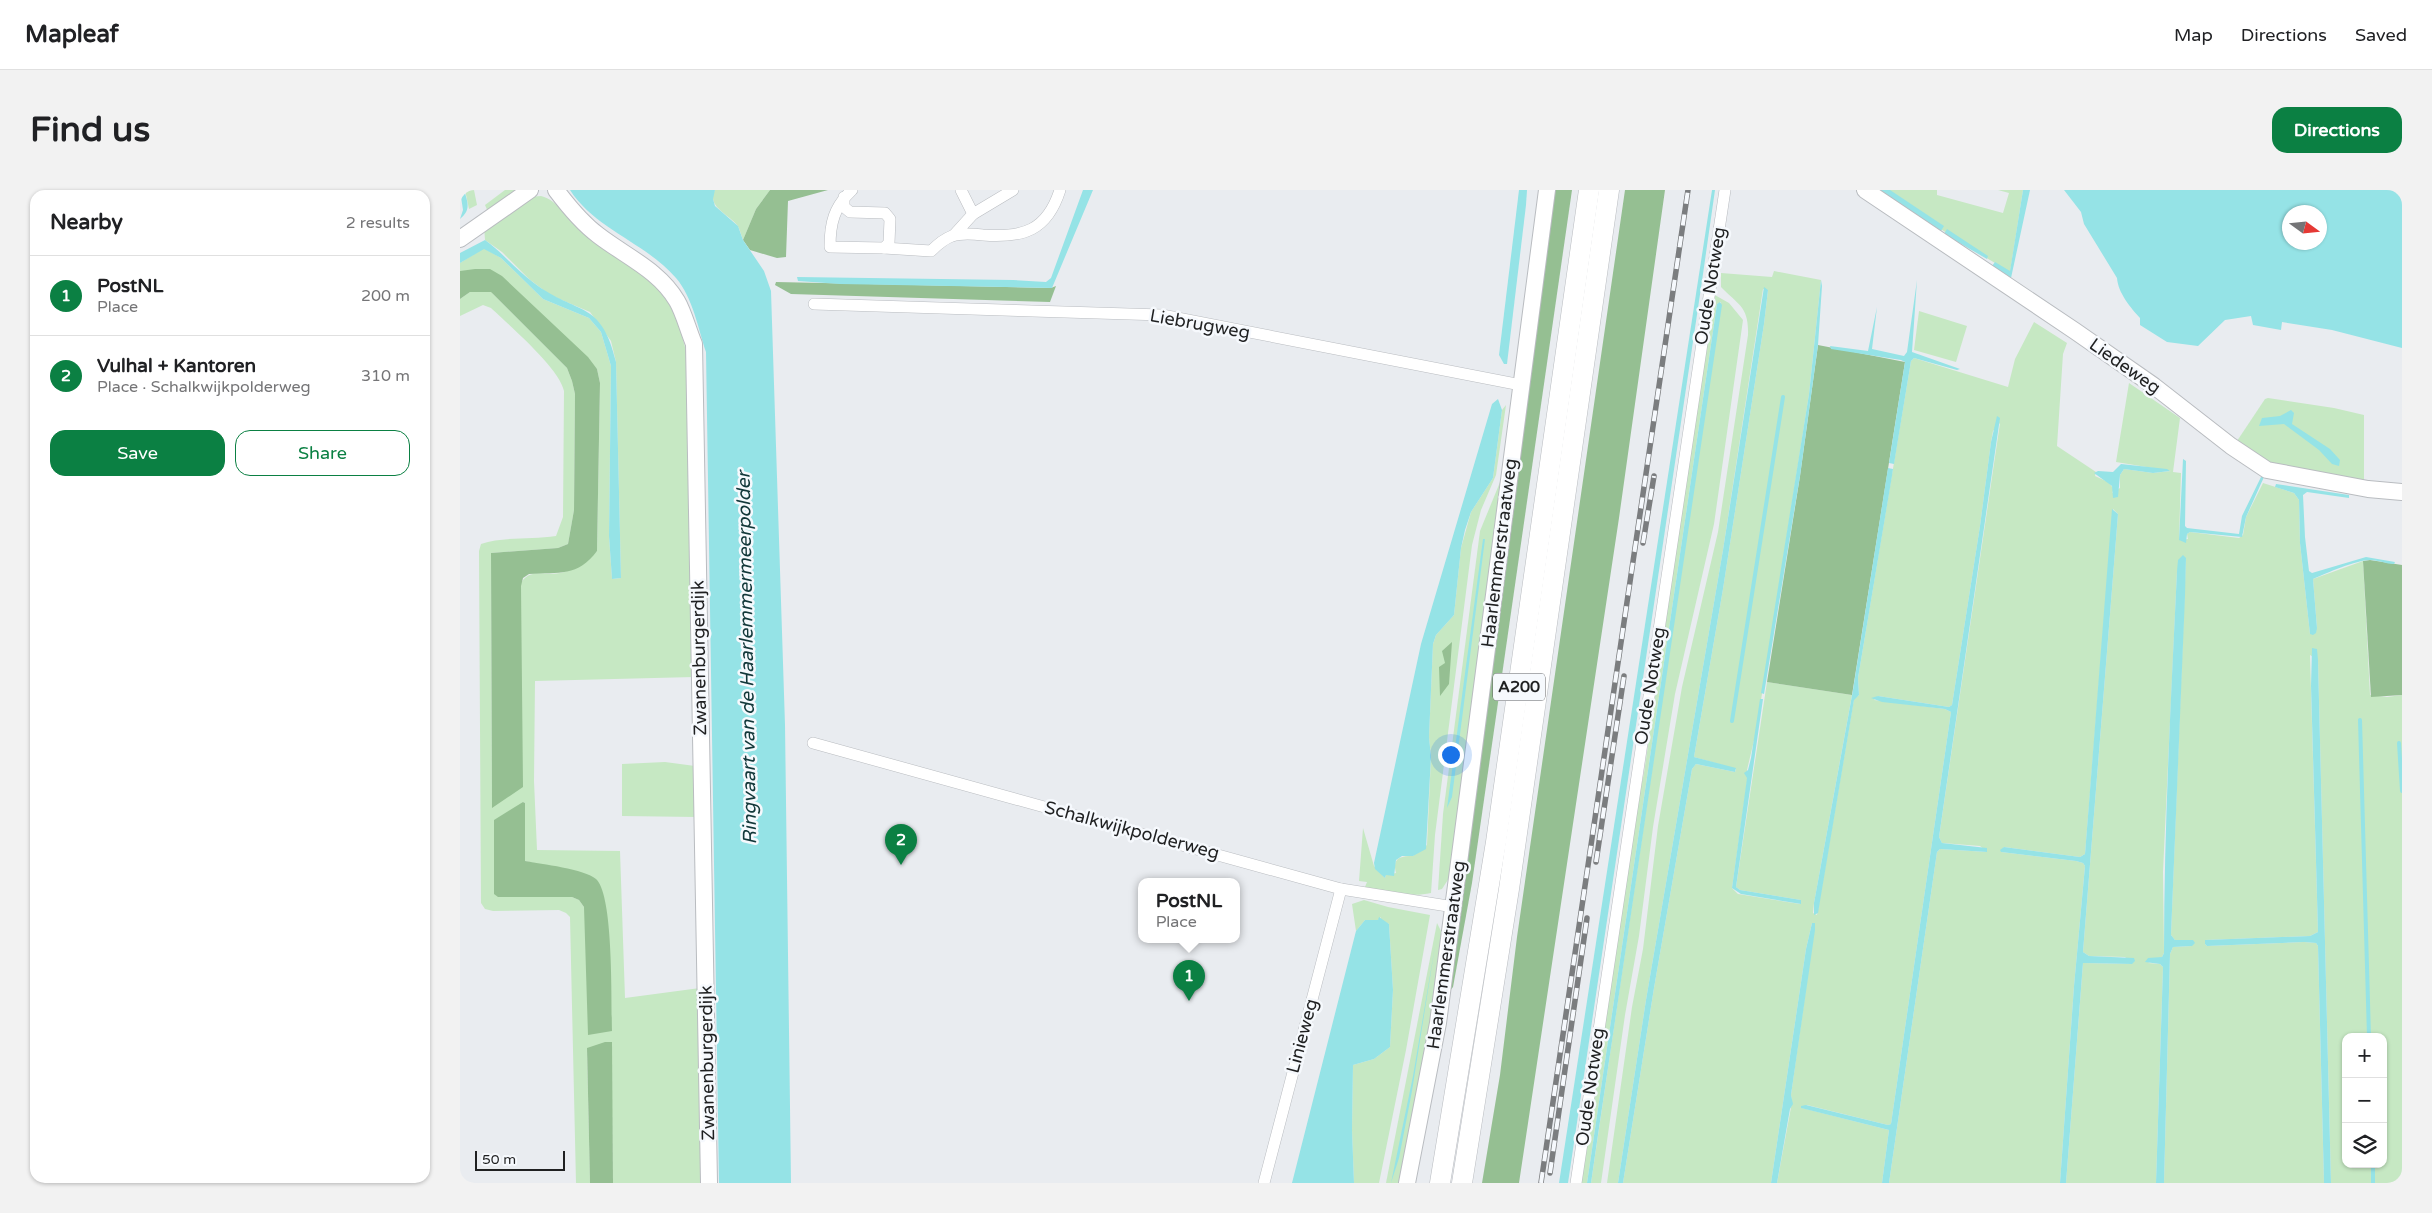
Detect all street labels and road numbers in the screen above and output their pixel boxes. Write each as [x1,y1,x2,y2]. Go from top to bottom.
street label: Oude Notweg [1690,225,1730,347]
street label: Liebrugweg [1148,304,1252,344]
street label: Liedeweg [2085,333,2165,399]
street label: Haarlemmerstraatweg [1476,457,1522,649]
street label: Zwanenburgerdijk [687,580,711,736]
street label: Oude Notweg [1630,625,1670,747]
road number: A200 [1493,674,1545,701]
street label: Schalkwijkpolderweg [1042,796,1222,864]
street label: Haarlemmerstraatweg [1422,859,1470,1051]
street label: Zwanenburgerdijk [695,985,719,1141]
street label: Linieweg [1282,996,1322,1076]
street label: Oude Notweg [1571,1026,1609,1148]

